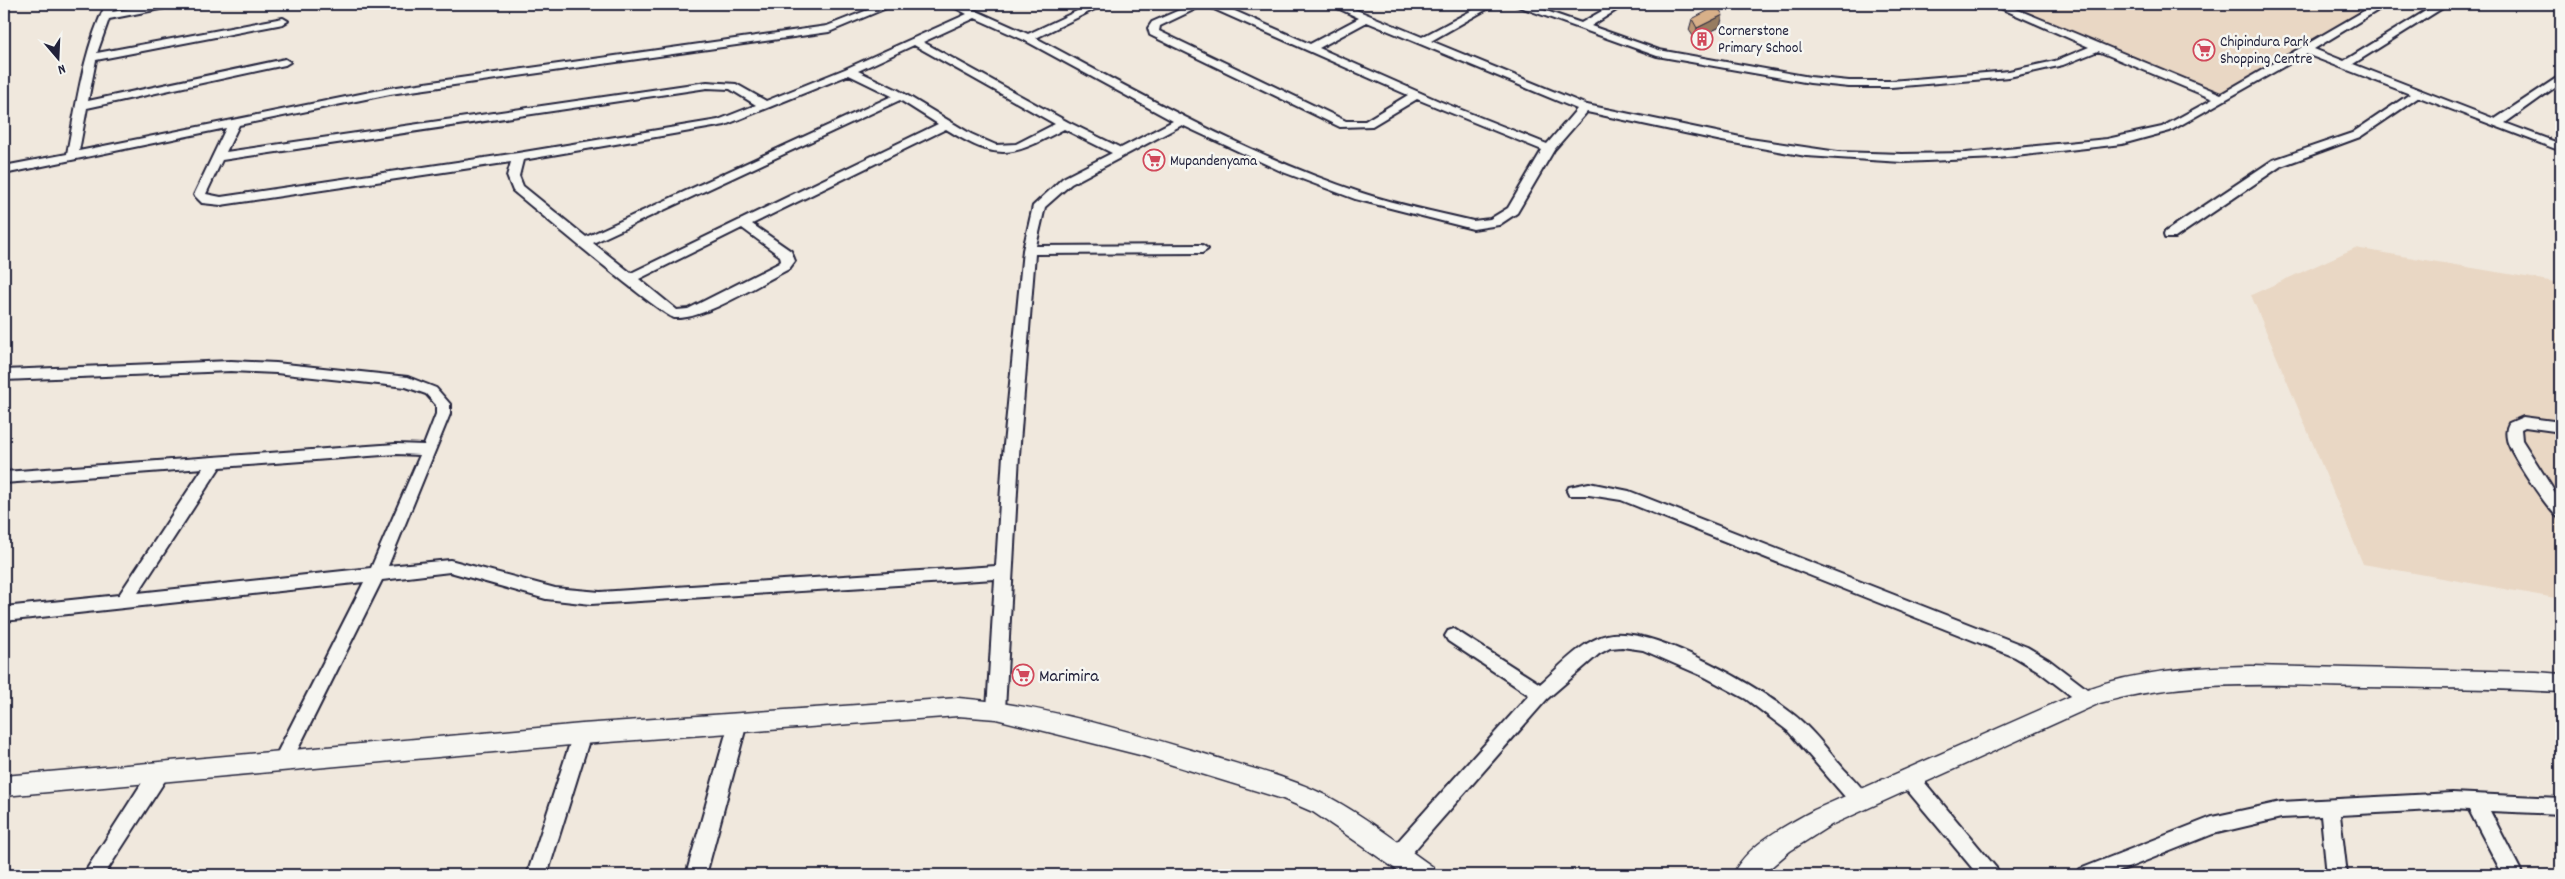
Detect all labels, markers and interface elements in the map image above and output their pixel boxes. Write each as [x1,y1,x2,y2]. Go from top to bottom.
place label: Cornerstone Primary School [1718,21,1802,60]
building icon: Cornerstone Primary School [1690,27,1714,51]
north arrow [32,32,82,82]
place label: Chipindura Park Shopping Centre [2220,32,2313,71]
supermarket icon: Chipindura Park Shopping Centre [2192,38,2216,62]
text: N [55,58,68,79]
supermarket icon: Mupandenyama [1142,148,1166,172]
place label: Mupandenyama [1170,151,1258,173]
supermarket icon: Marimira [1011,663,1035,687]
place label: Marimira [1039,665,1099,690]

